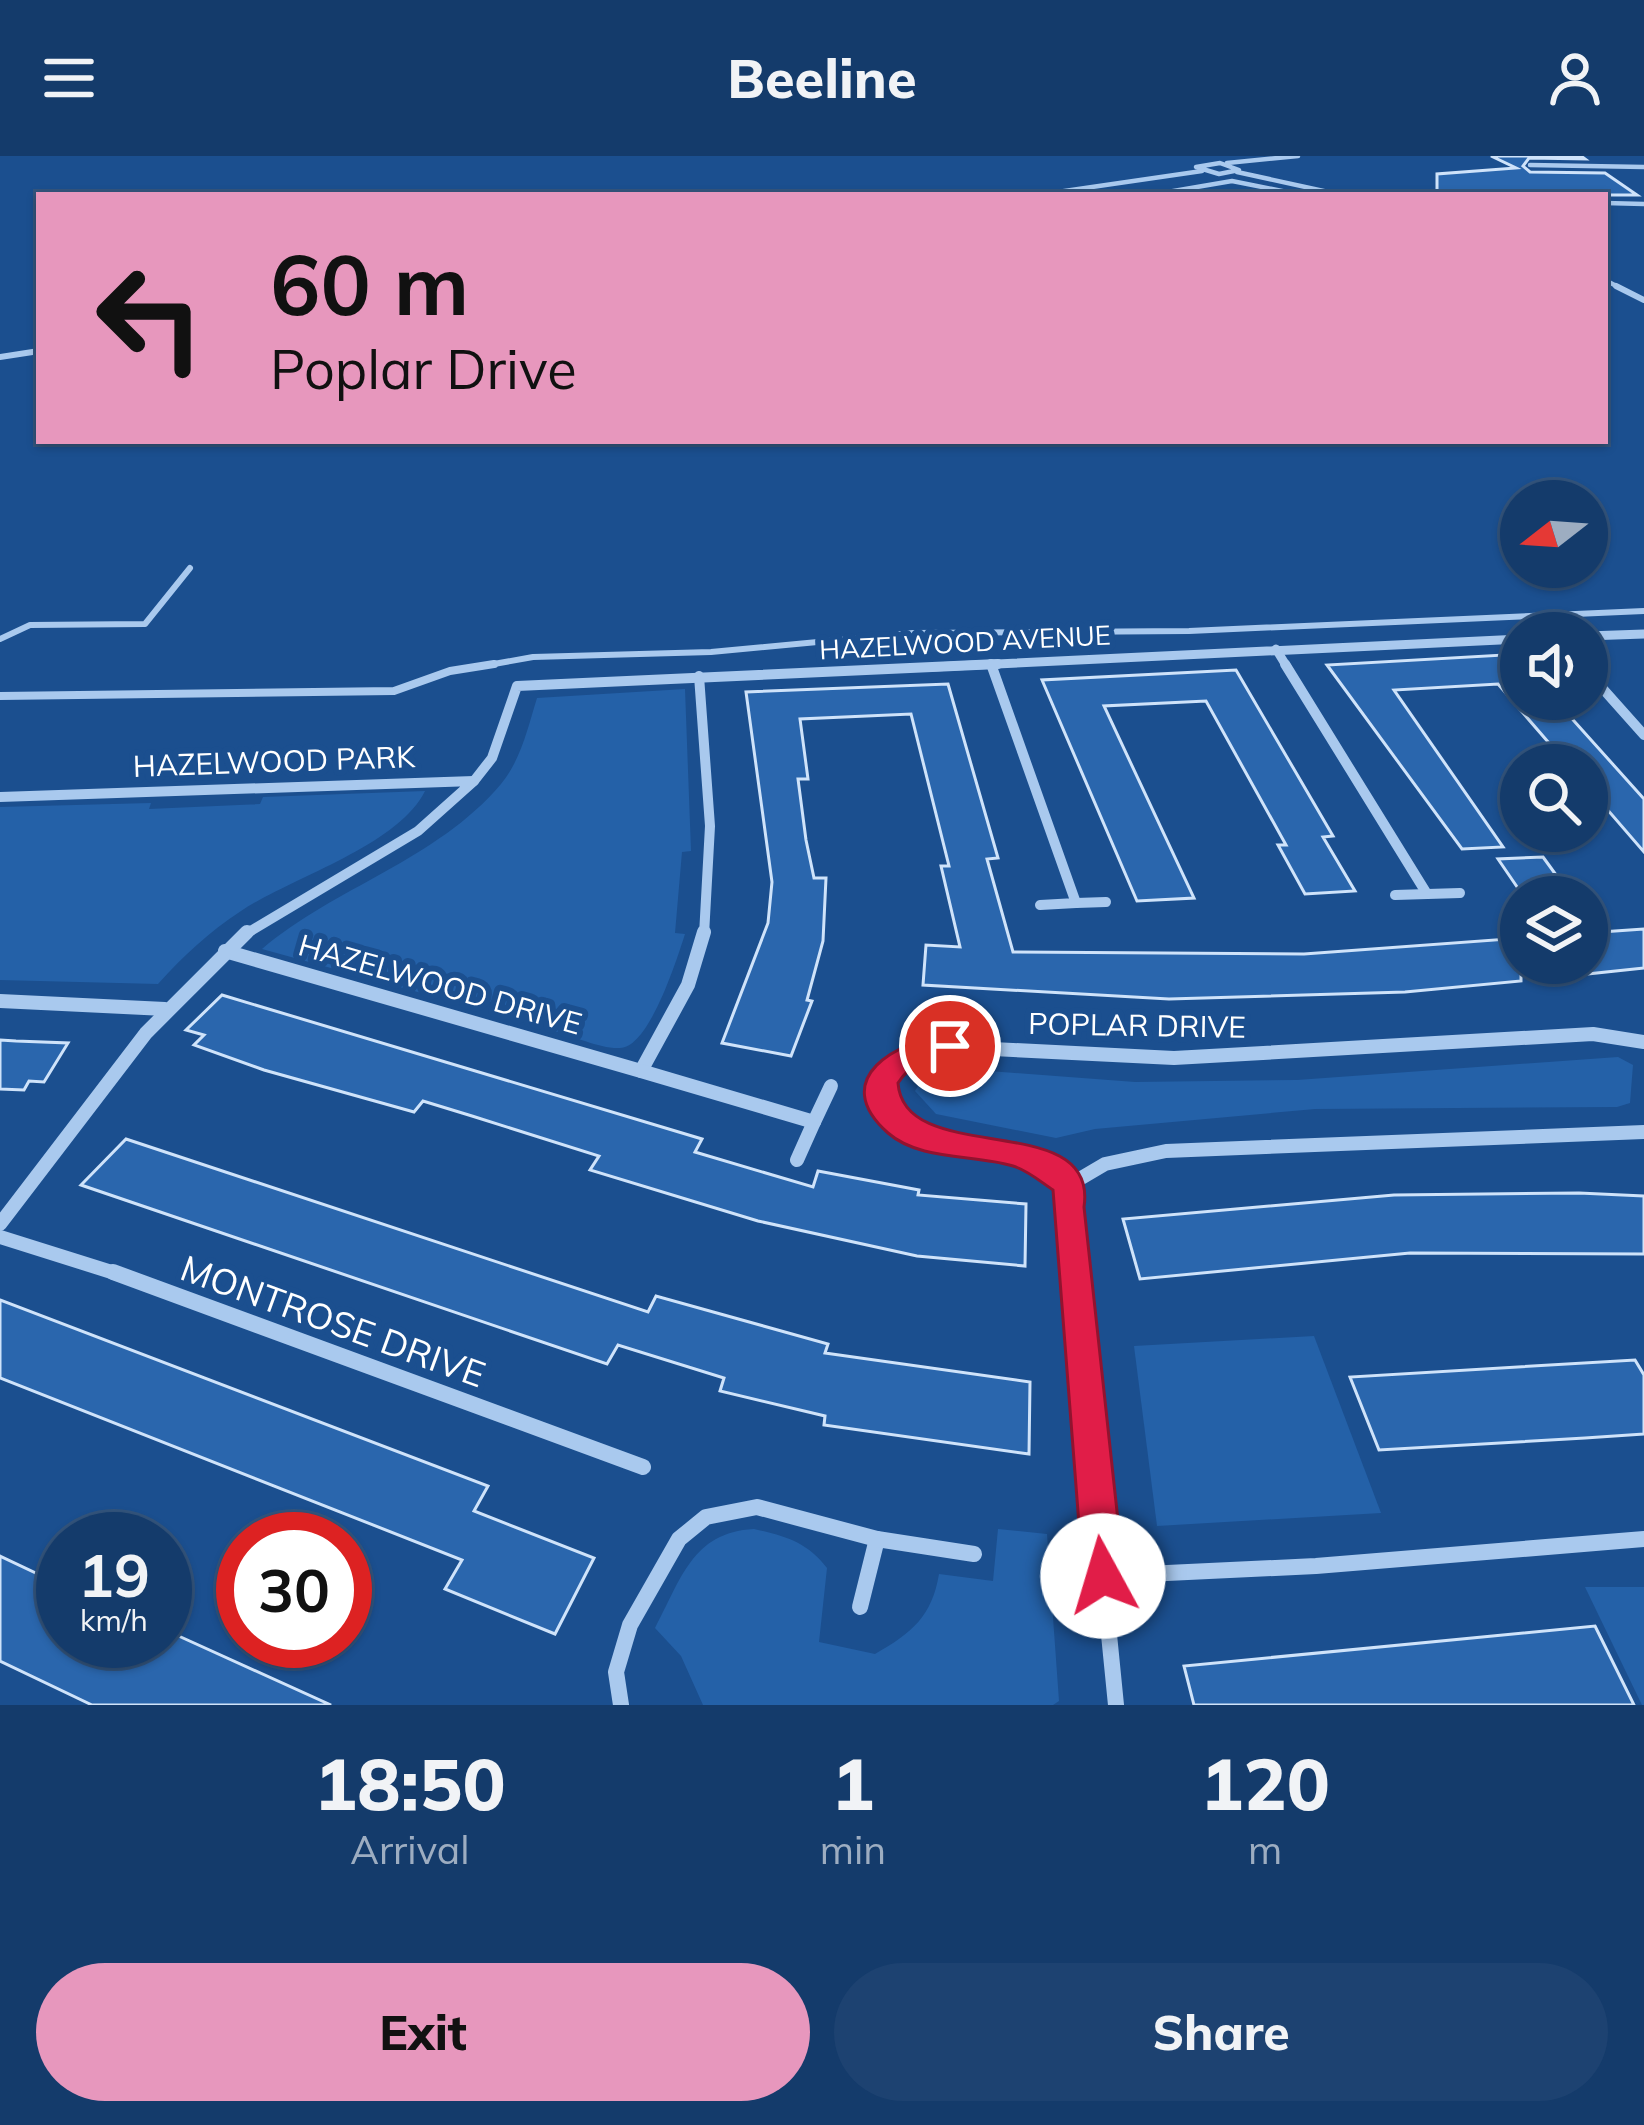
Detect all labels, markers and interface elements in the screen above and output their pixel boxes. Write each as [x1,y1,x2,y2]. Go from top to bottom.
text: Beeline [727,44,917,112]
icon: menu [36,45,102,111]
icon: person [1542,45,1608,111]
text: 60 m [270,231,469,336]
icon: left [72,240,228,396]
text: Poplar Drive [270,335,577,403]
north arrow [1500,480,1608,588]
map controls [1500,480,1608,984]
button: sound [1500,612,1608,720]
street label: HAZELWOOD AVENUE [818,617,1111,667]
street label: HAZELWOOD PARK [132,737,417,785]
button: search [1500,744,1608,852]
button: layers [1500,876,1608,984]
street label: HAZELWOOD DRIVE [294,925,586,1043]
pin [899,995,1001,1097]
street label: POPLAR DRIVE [1028,1004,1246,1046]
icon: arrive [917,1013,983,1079]
street label: MONTROSE DRIVE [175,1245,491,1396]
speed limit sign: 30 [216,1512,372,1668]
position arrow [1040,1513,1166,1639]
text: 19 [78,1537,150,1612]
text: km/h [80,1601,148,1639]
text: 18:50 [314,1738,506,1828]
text: 1 [831,1738,875,1828]
text: 120 [1200,1738,1330,1828]
text: Arrival [350,1825,470,1874]
text: min [820,1825,886,1874]
text: m [1248,1825,1282,1874]
button: Exit [36,1963,810,2101]
button: Share [834,1963,1608,2101]

